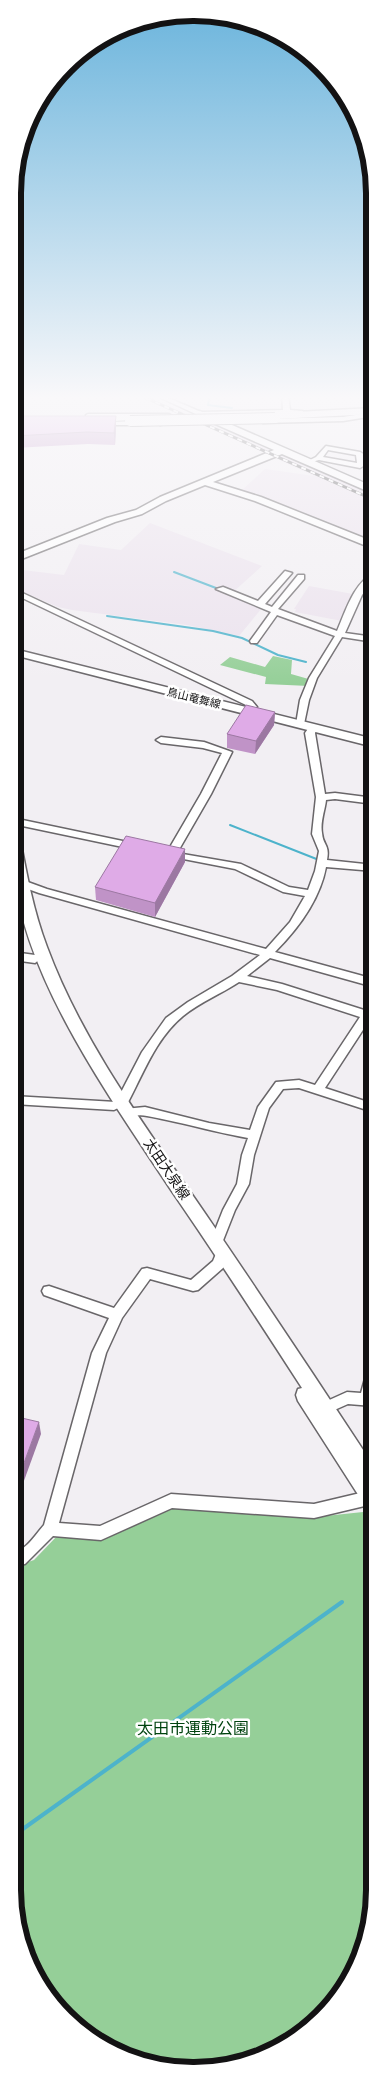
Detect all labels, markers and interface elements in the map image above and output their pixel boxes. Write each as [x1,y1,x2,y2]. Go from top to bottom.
street label: 鳥山竜舞線 [166,684,223,711]
street label: 太田大泉線 [140,1134,195,1203]
park label: 太田市運動公園 [137,1717,249,1739]

